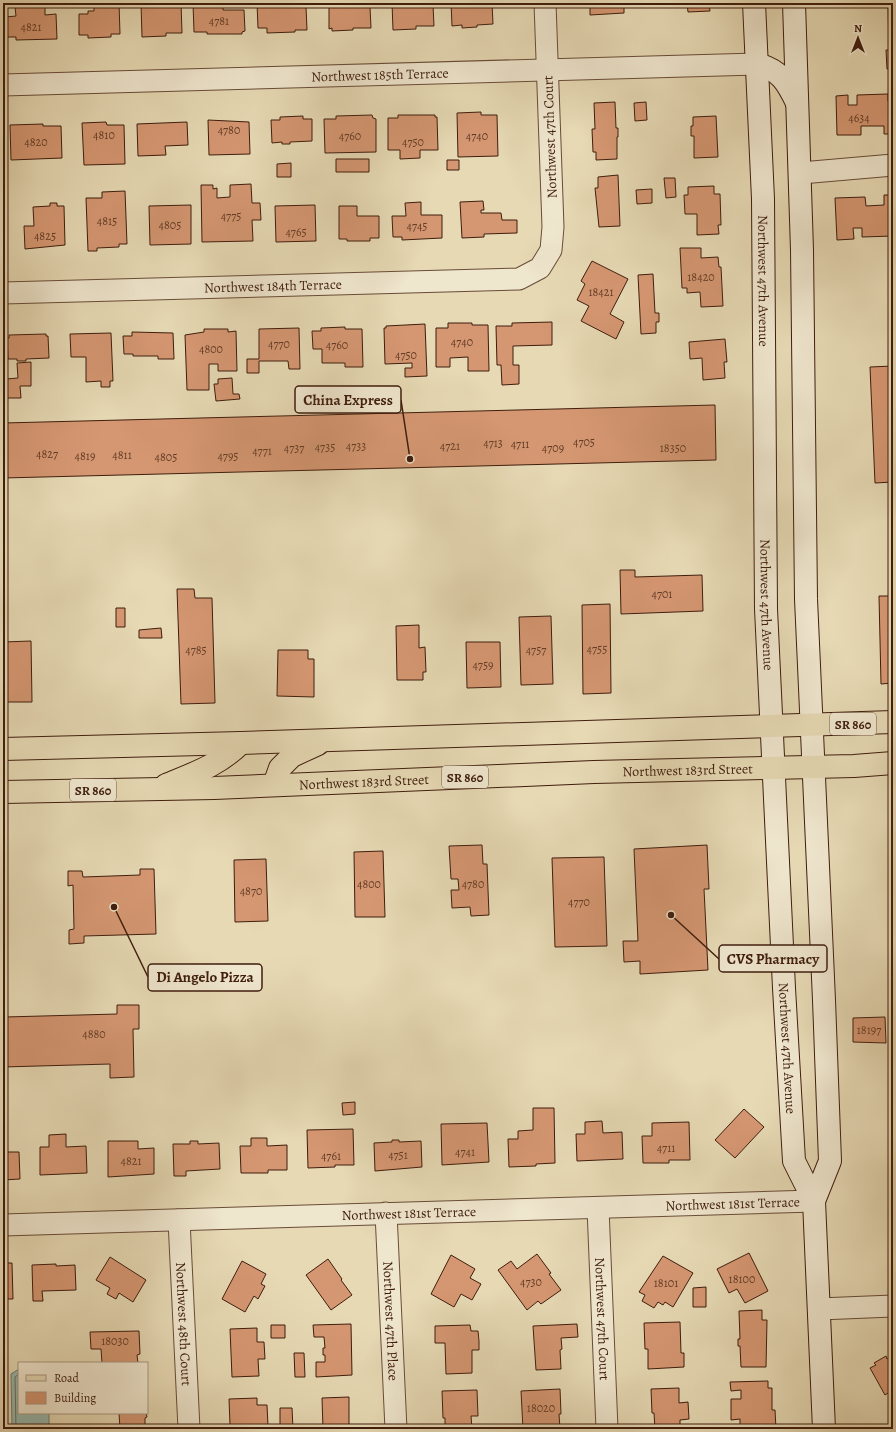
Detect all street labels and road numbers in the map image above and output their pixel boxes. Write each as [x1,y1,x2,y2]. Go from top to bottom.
street label: Northwest 185th Terrace [311,63,449,86]
street label: Northwest 47th Court [538,75,562,199]
street label: Northwest 47th Avenue [754,215,774,347]
street label: Northwest 184th Terrace [204,274,342,297]
street label: Northwest 47th Avenue [756,539,778,671]
road number: SR 860 [830,713,876,735]
street label: Northwest 183rd Street [622,759,753,781]
road number: SR 860 [442,766,488,788]
street label: Northwest 183rd Street [298,769,430,794]
road number: SR 860 [70,779,116,801]
street label: Northwest 47th Avenue [774,982,801,1115]
street label: Northwest 181st Terrace [665,1192,800,1215]
street label: Northwest 181st Terrace [341,1202,476,1224]
street label: Northwest 47th Court [591,1257,615,1381]
street label: Northwest 48th Court [172,1261,196,1387]
street label: Northwest 47th Place [379,1261,403,1381]

